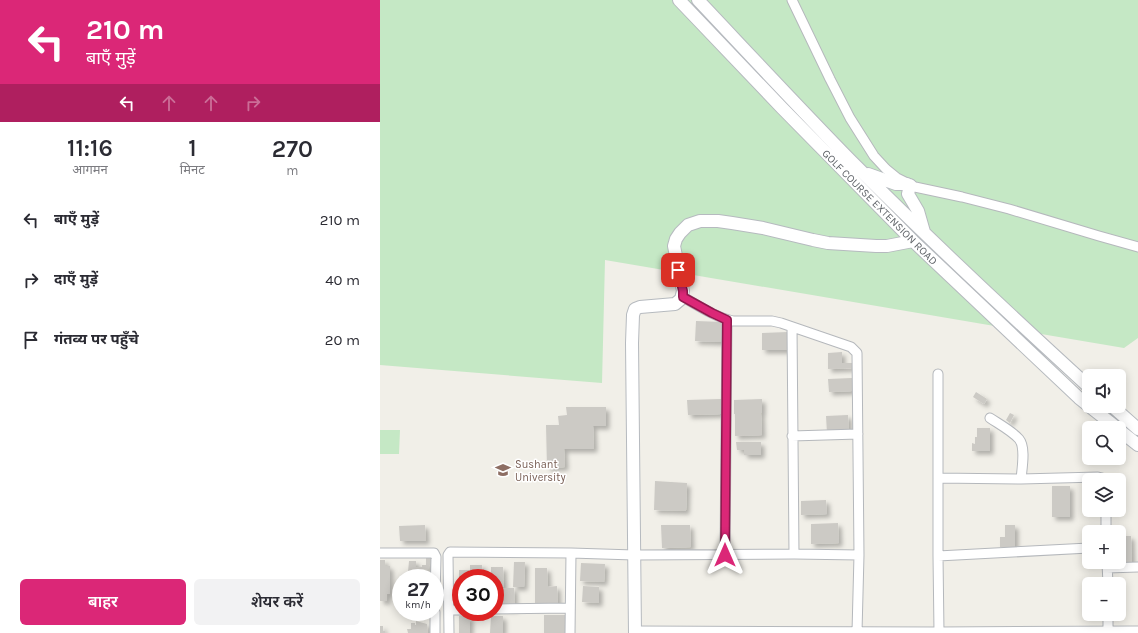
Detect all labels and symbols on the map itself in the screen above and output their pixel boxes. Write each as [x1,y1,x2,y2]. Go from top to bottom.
street label: GOLF COURSE EXTENSION ROAD [819,147,940,268]
pin [661,253,695,287]
place label: Sushant University [515,458,566,484]
school or university icon: Sushant University [494,461,512,479]
position arrow [704,534,746,576]
speed limit sign: 30 [452,569,504,621]

